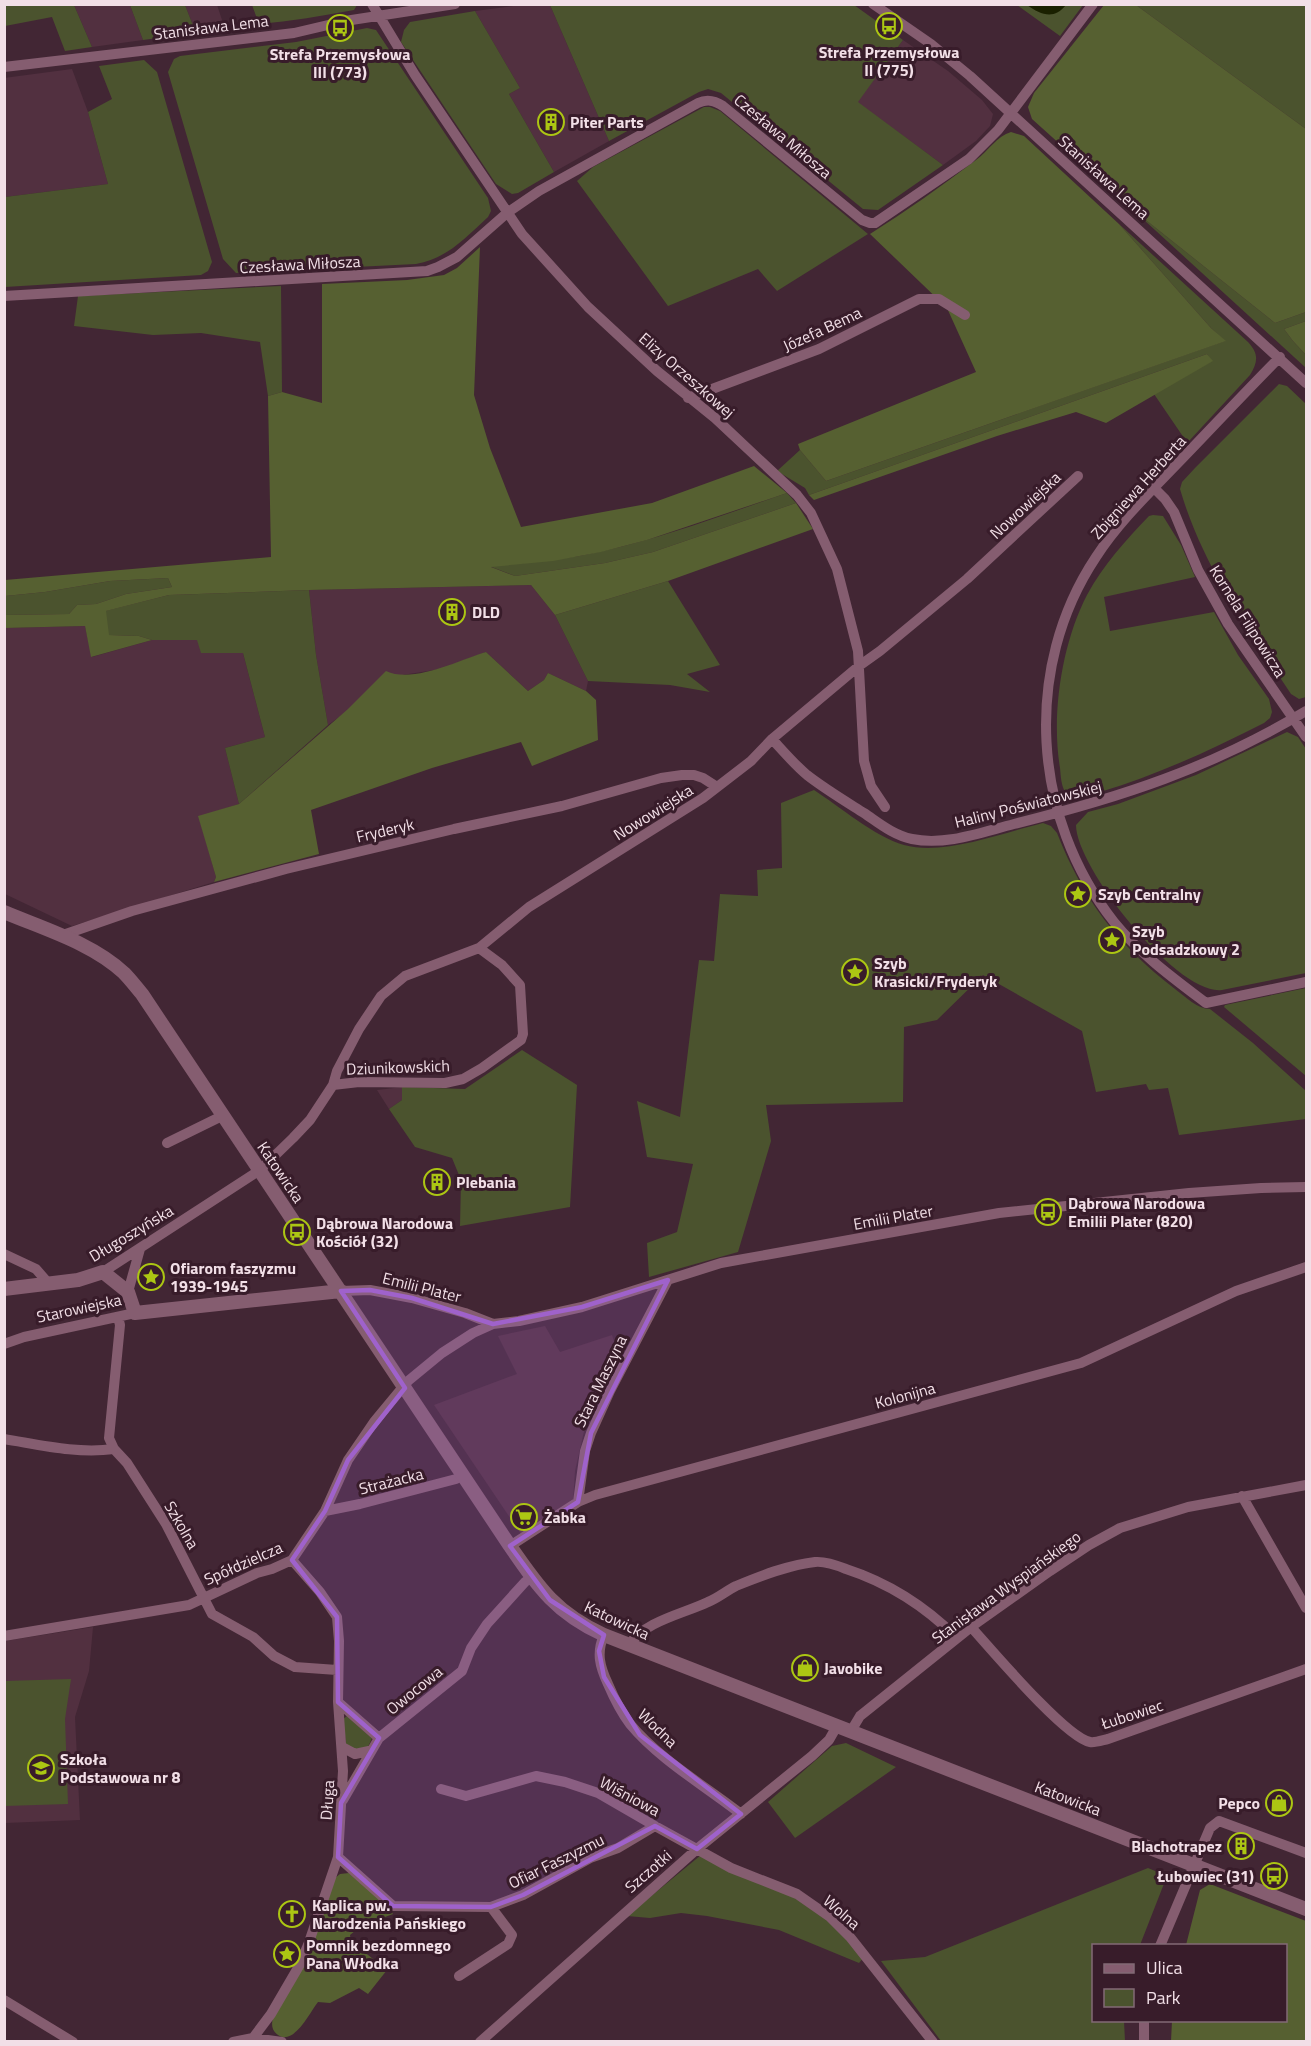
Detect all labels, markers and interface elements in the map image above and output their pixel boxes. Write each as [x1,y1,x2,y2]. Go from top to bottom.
street label: Stanisława Lema [152,8,270,46]
bus stop icon: Strefa Przemysłowa II (775) [874,11,904,41]
bus stop icon: Strefa Przemysłowa III (773) [325,13,355,43]
place label: Strefa Przemysłowa II (775) [819,40,959,82]
place label: Strefa Przemysłowa III (773) [270,42,410,84]
street label: Czesława Miłosza [729,88,837,184]
building icon: Piter Parts [536,107,566,137]
place label: Piter Parts [570,110,644,134]
street label: Stanisława Lema [1053,129,1155,225]
street label: Czesława Miłosza [239,249,361,279]
street label: Józefa Bema [779,300,865,358]
street label: Elizy Orzeszkowej [634,327,740,423]
street label: Zbigniewa Herberta [1085,430,1191,544]
street label: Nowowiejska [984,466,1066,544]
street label: Kornela Filipowicza [1204,560,1292,682]
building icon: DLD [437,597,467,627]
place label: DLD [472,600,500,624]
street label: Haliny Poświatowskiej [952,774,1104,834]
street label: Nowowiejska [609,778,697,846]
street label: Fryderyk [354,812,417,848]
place icon: Szyb Centralny [1063,879,1093,909]
place label: Szyb Centralny [1098,882,1201,906]
place label: Szyb Podsadzkowy 2 [1132,919,1240,961]
place icon: Szyb Podsadzkowy 2 [1097,925,1127,955]
place label: Szyb Krasicki/Fryderyk [874,951,998,993]
place icon: Szyb Krasicki/Fryderyk [840,957,870,987]
street label: Dziunikowskich [346,1053,450,1081]
street label: Katowicka [252,1137,310,1207]
building icon: Plebania [422,1167,452,1197]
place label: Plebania [456,1170,516,1194]
place label: Dąbrowa Narodowa Emilii Plater (820) [1068,1191,1205,1233]
bus stop icon: Dąbrowa Narodowa Emilii Plater (820) [1033,1197,1063,1227]
street label: Długoszyńska [84,1198,178,1268]
street label: Emilii Plater [851,1198,935,1236]
place label: Dąbrowa Narodowa Kościół (32) [316,1211,453,1253]
bus stop icon: Dąbrowa Narodowa Kościół (32) [282,1217,312,1247]
place label: Ofiarom faszyzmu 1939-1945 [170,1256,296,1298]
place icon: Ofiarom faszyzmu 1939-1945 [136,1262,166,1292]
street label: Emilii Plater [380,1266,464,1308]
street label: Starowiejska [34,1287,124,1329]
street label: Stara Maszyna [567,1331,633,1431]
street label: Kolonijna [872,1375,938,1415]
street label: Strażacka [356,1461,426,1501]
street label: Szkolna [159,1496,205,1554]
supermarket icon: Żabka [509,1502,539,1532]
place label: Żabka [544,1505,586,1529]
street label: Stanisława Wyspiańskiego [926,1525,1086,1649]
street label: Spółdzielcza [200,1535,286,1591]
street label: Katowicka [580,1594,654,1646]
shop icon: Javobike [790,1653,820,1683]
place label: Javobike [824,1656,882,1680]
street label: Owocowa [381,1660,447,1720]
street label: Łubowiec [1097,1693,1166,1736]
street label: Wodna [633,1703,683,1753]
place label: Szkoła Podstawowa nr 8 [60,1747,180,1789]
school or university icon: Szkoła Podstawowa nr 8 [26,1753,56,1783]
street label: Wiśniowa [595,1770,665,1822]
street label: Katowicka [1031,1774,1105,1822]
street label: Długa [314,1779,340,1821]
shop icon: Pepco [1264,1788,1294,1818]
place label: Pepco [1218,1791,1260,1815]
street label: Ofiar Faszyzmu [504,1827,608,1895]
building icon: Blachotrapez [1226,1831,1256,1861]
place label: Blachotrapez [1131,1834,1222,1858]
street label: Szczotki [619,1844,677,1898]
bus stop icon: Łubowiec (31) [1259,1861,1289,1891]
place label: Łubowiec (31) [1156,1864,1254,1888]
street label: Wolna [818,1889,866,1935]
place label: Kaplica pw. Narodzenia Pańskiego [312,1893,466,1935]
church icon: Kaplica pw. Narodzenia Pańskiego [277,1899,307,1929]
place label: Pomnik bezdomnego Pana Włodka [306,1933,451,1975]
place icon: Pomnik bezdomnego Pana Włodka [272,1939,302,1969]
legend [1092,1944,1287,2022]
text: Ulica [1146,1954,1183,1981]
text: Park [1146,1984,1181,2011]

